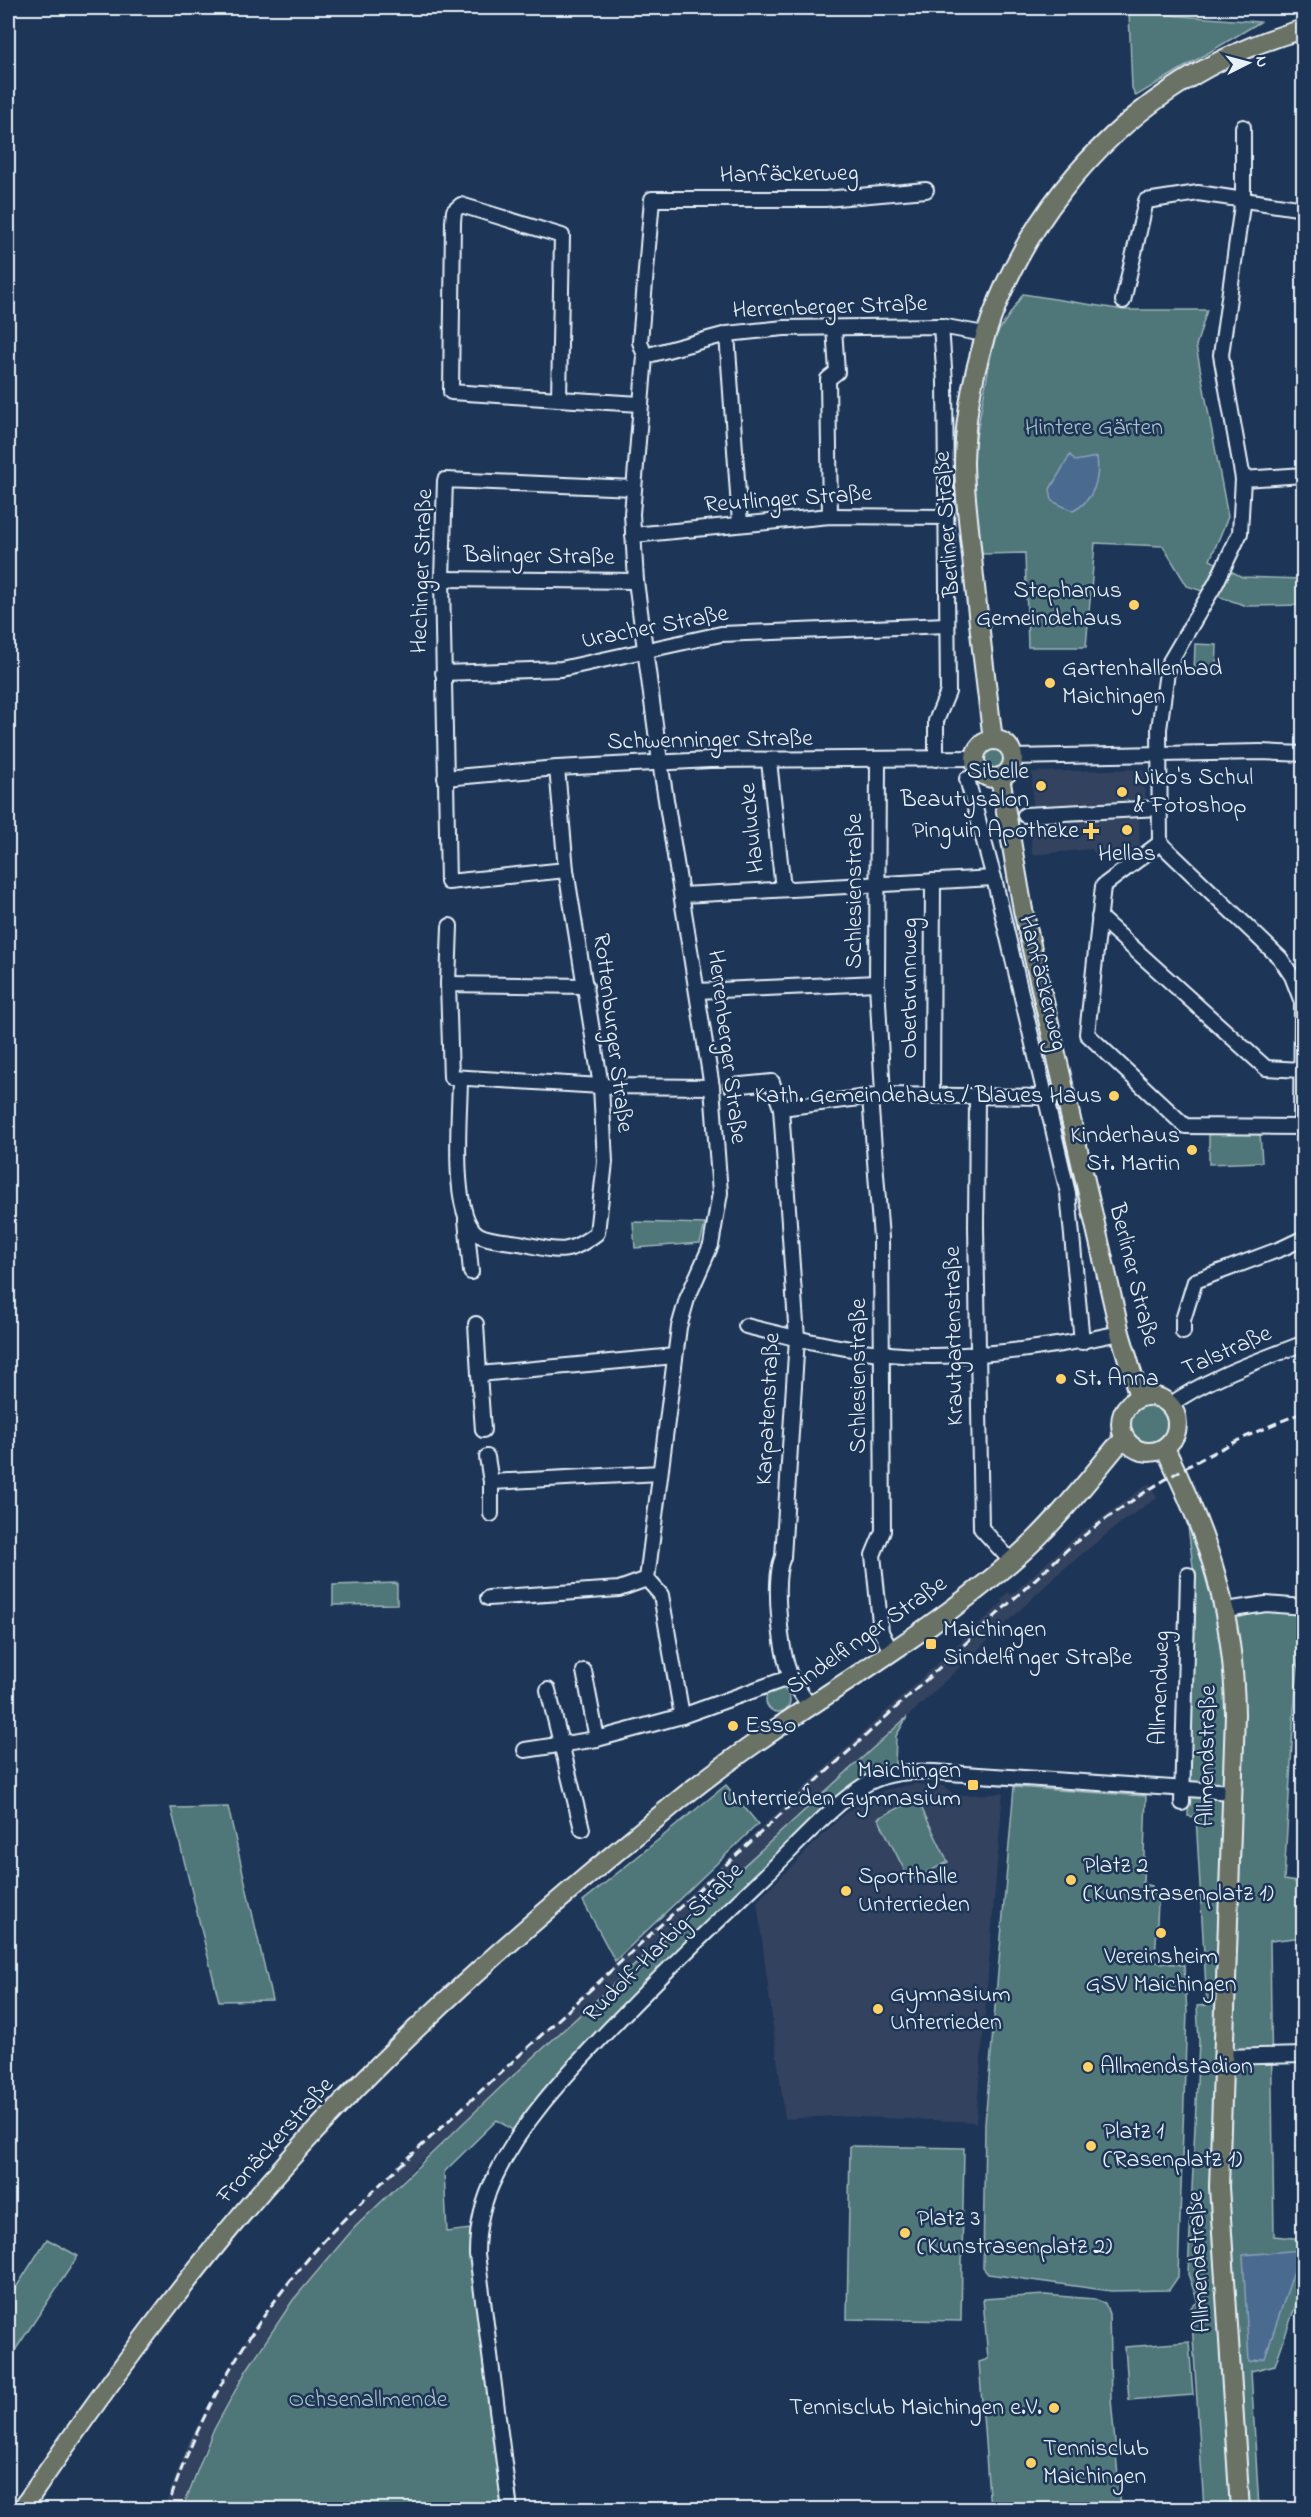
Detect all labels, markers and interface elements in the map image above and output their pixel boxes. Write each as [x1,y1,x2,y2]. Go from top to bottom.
north arrow [1218,33,1278,93]
text: N [1248,55,1273,68]
street label: Hanfäckerweg [719,156,859,194]
street label: Herrenberger Straße [732,287,928,329]
park label: Hintere Gärten [1025,411,1163,446]
street label: Berliner Straße [925,450,971,599]
street label: Reutlinger Straße [703,477,873,523]
street label: Hechinger Straße [403,488,443,654]
street label: Balinger Straße [462,538,615,576]
place label: Stephanus Gemeindehaus [976,574,1122,637]
street label: Uracher Straße [579,597,732,659]
marker: Stephanus Gemeindehaus [1127,598,1141,612]
place label: Gartenhallenbad Maichingen [1062,652,1223,715]
marker: Gartenhallenbad Maichingen [1043,676,1057,690]
street label: Schwenninger Straße [607,722,814,760]
place label: Sibelle Beautysalon [900,755,1029,819]
place label: Niko's Schul & Fotoshop [1134,761,1253,824]
marker: Sibelle Beautysalon [1034,779,1048,793]
street label: Haulucke [731,781,775,875]
marker: Niko's Schul & Fotoshop [1115,785,1129,799]
street label: Schlesienstraße [838,813,873,969]
place label: Pinguin Apotheke [912,814,1079,849]
marker: Hellas [1120,823,1134,837]
marker: Pinguin Apotheke [1084,824,1098,838]
place label: Hellas [1098,837,1156,872]
street label: Hanfäckerweg [1008,911,1076,1055]
street label: Oberbrunnweg [893,917,928,1059]
street label: Rottenburger Straße [582,931,642,1135]
street label: Herrenberger Straße [697,948,755,1146]
place label: Kath. Gemeindehaus / Blaues Haus [755,1079,1102,1114]
marker: Kath. Gemeindehaus / Blaues Haus [1107,1089,1121,1103]
place label: Kinderhaus St. Martin [1070,1119,1180,1182]
marker: Kinderhaus St. Martin [1185,1143,1199,1157]
street label: Berliner Straße [1098,1199,1168,1350]
street label: Krautgartenstraße [936,1246,974,1426]
street label: Schlesienstraße [842,1298,877,1454]
street label: Talstraße [1177,1317,1278,1387]
street label: Karpatenstraße [748,1332,790,1486]
place label: St. Anna [1073,1362,1159,1397]
marker: St. Anna [1054,1372,1068,1386]
street label: Sindelfinger Straße [779,1567,955,1705]
place label: Maichingen Sindelfinger Straße [943,1613,1133,1676]
street label: Allmendweg [1142,1630,1180,1746]
marker: Maichingen Sindelfinger Straße [924,1637,938,1651]
street label: Allmendstraße [1189,1685,1227,1827]
place label: Esso [745,1709,796,1744]
marker: Esso [726,1719,740,1733]
place label: Maichingen Unterrieden Gymnasium [723,1754,961,1818]
marker: Maichingen Unterrieden Gymnasium [966,1778,980,1792]
place label: Platz 2 (Kunstrasenplatz 1) [1083,1849,1274,1912]
street label: Rudolf-Harbig-Straße [576,1855,752,2031]
place label: Sporthalle Unterrieden [858,1860,970,1923]
marker: Platz 2 (Kunstrasenplatz 1) [1064,1873,1078,1887]
marker: Sporthalle Unterrieden [839,1884,853,1898]
marker: Vereinsheim GSV Maichingen [1154,1926,1168,1940]
place label: Vereinsheim GSV Maichingen [1085,1940,1237,2003]
place label: Gymnasium Unterrieden [890,1978,1011,2041]
marker: Gymnasium Unterrieden [871,2002,885,2016]
place label: Allmendstadion [1100,2050,1253,2085]
marker: Allmendstadion [1081,2060,1095,2074]
street label: Fronäckerstraße [209,2069,343,2213]
place label: Platz 1 (Rasenplatz 1) [1103,2115,1242,2178]
marker: Platz 1 (Rasenplatz 1) [1084,2139,1098,2153]
street label: Allmendstraße [1179,2190,1221,2334]
place label: Platz 3 (Kunstrasenplatz 2) [917,2202,1112,2265]
marker: Platz 3 (Kunstrasenplatz 2) [898,2226,912,2240]
park label: Ochsenallmende [288,2383,448,2418]
place label: Tennisclub Maichingen e.V. [789,2391,1042,2426]
marker: Tennisclub Maichingen e.V. [1047,2401,1061,2415]
place label: Tennisclub Maichingen [1043,2432,1149,2495]
marker: Tennisclub Maichingen [1024,2456,1038,2470]

